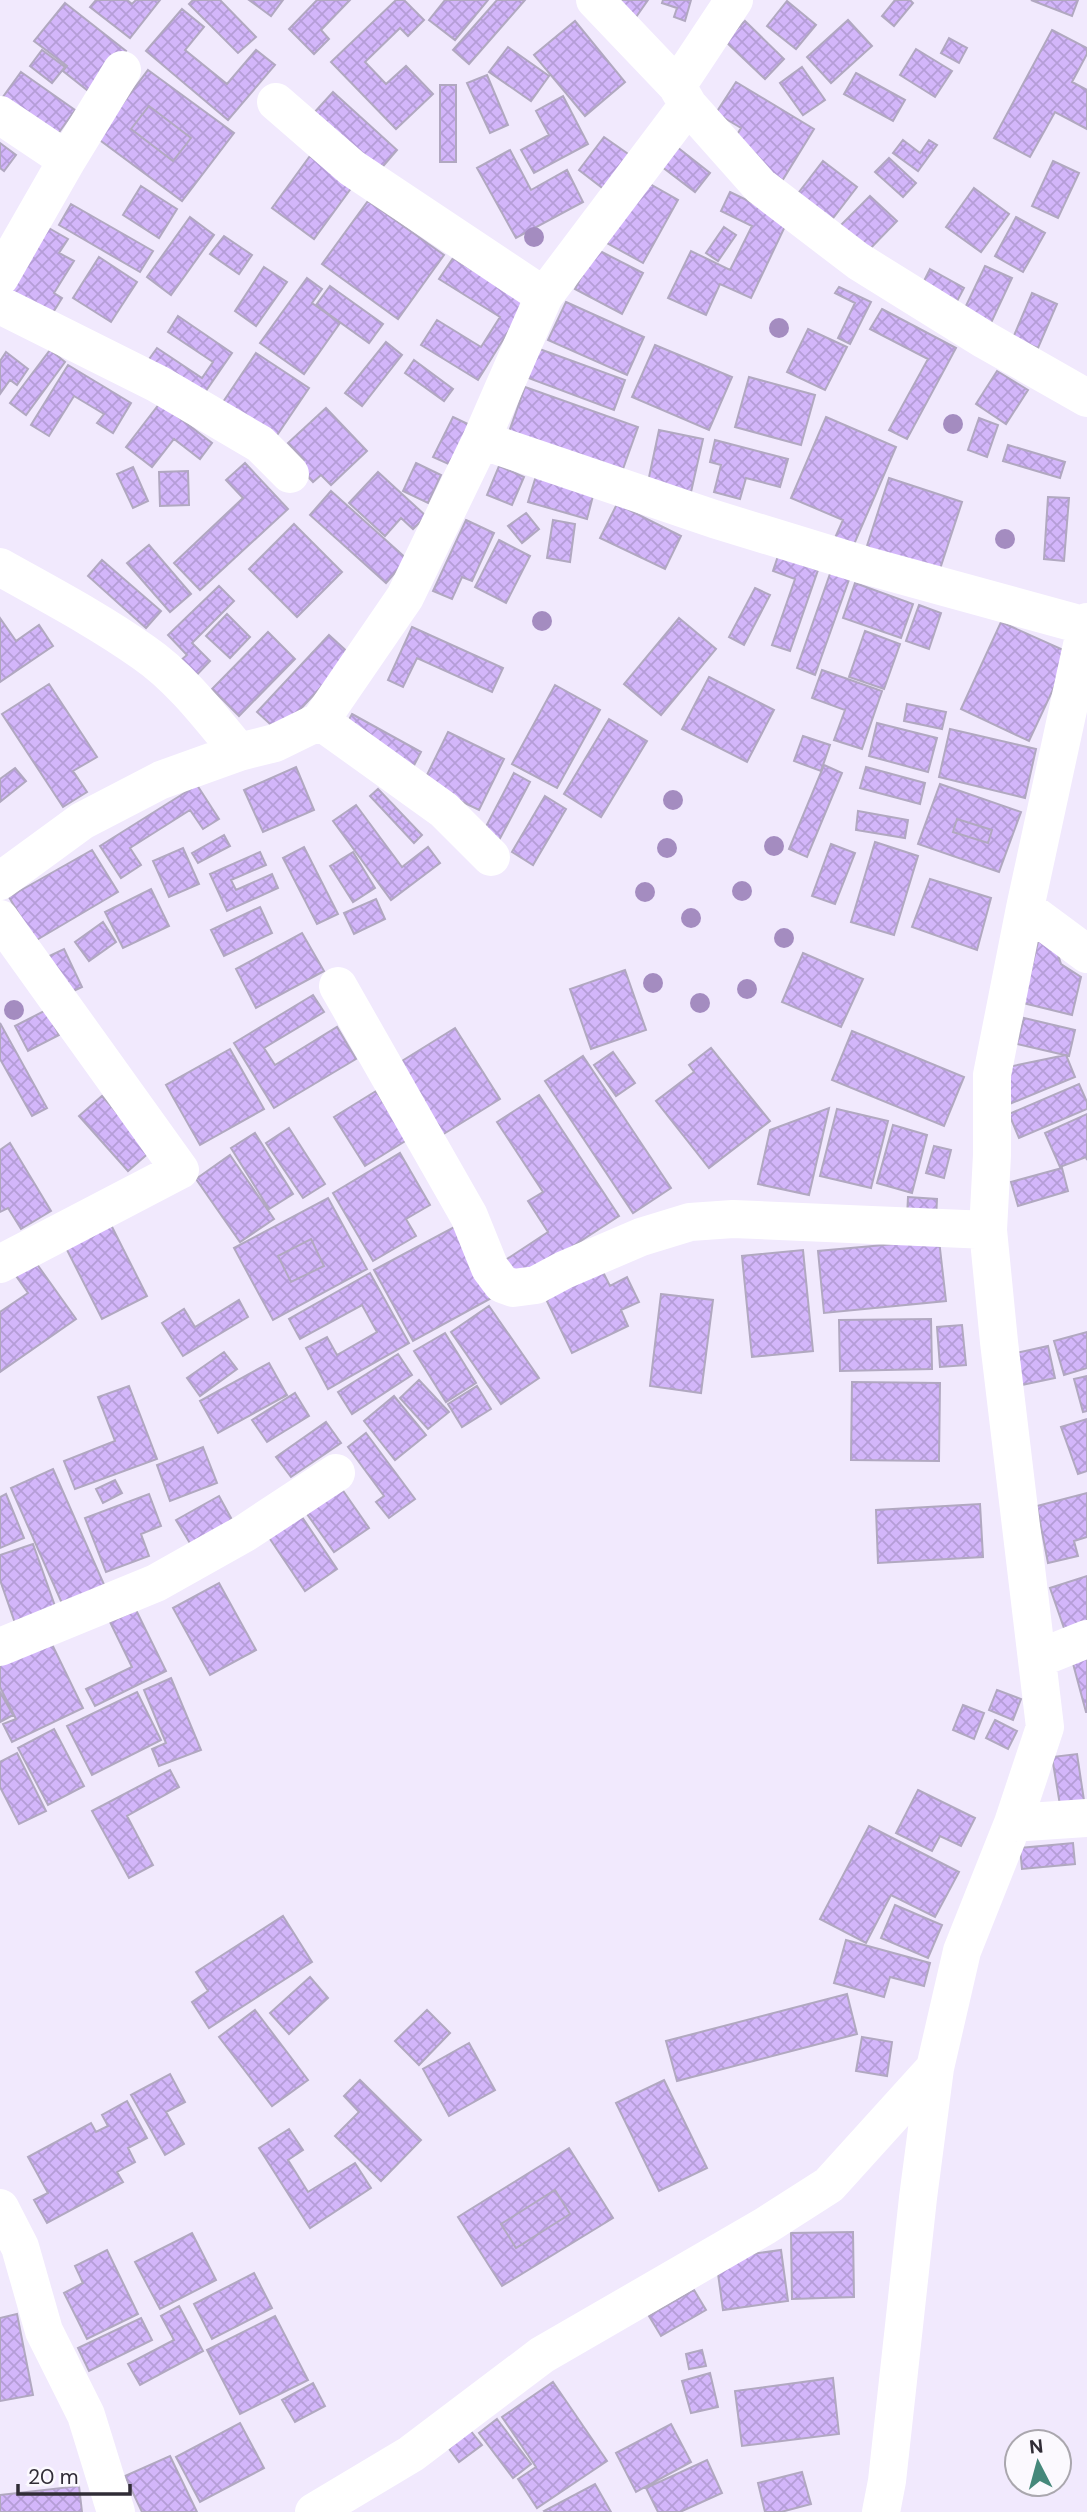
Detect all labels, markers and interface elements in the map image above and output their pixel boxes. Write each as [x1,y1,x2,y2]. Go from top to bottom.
north arrow [1003,2428,1073,2498]
text: N [1028,2433,1044,2460]
scale bar [18,2452,130,2496]
text: 20 m [28,2463,79,2491]

